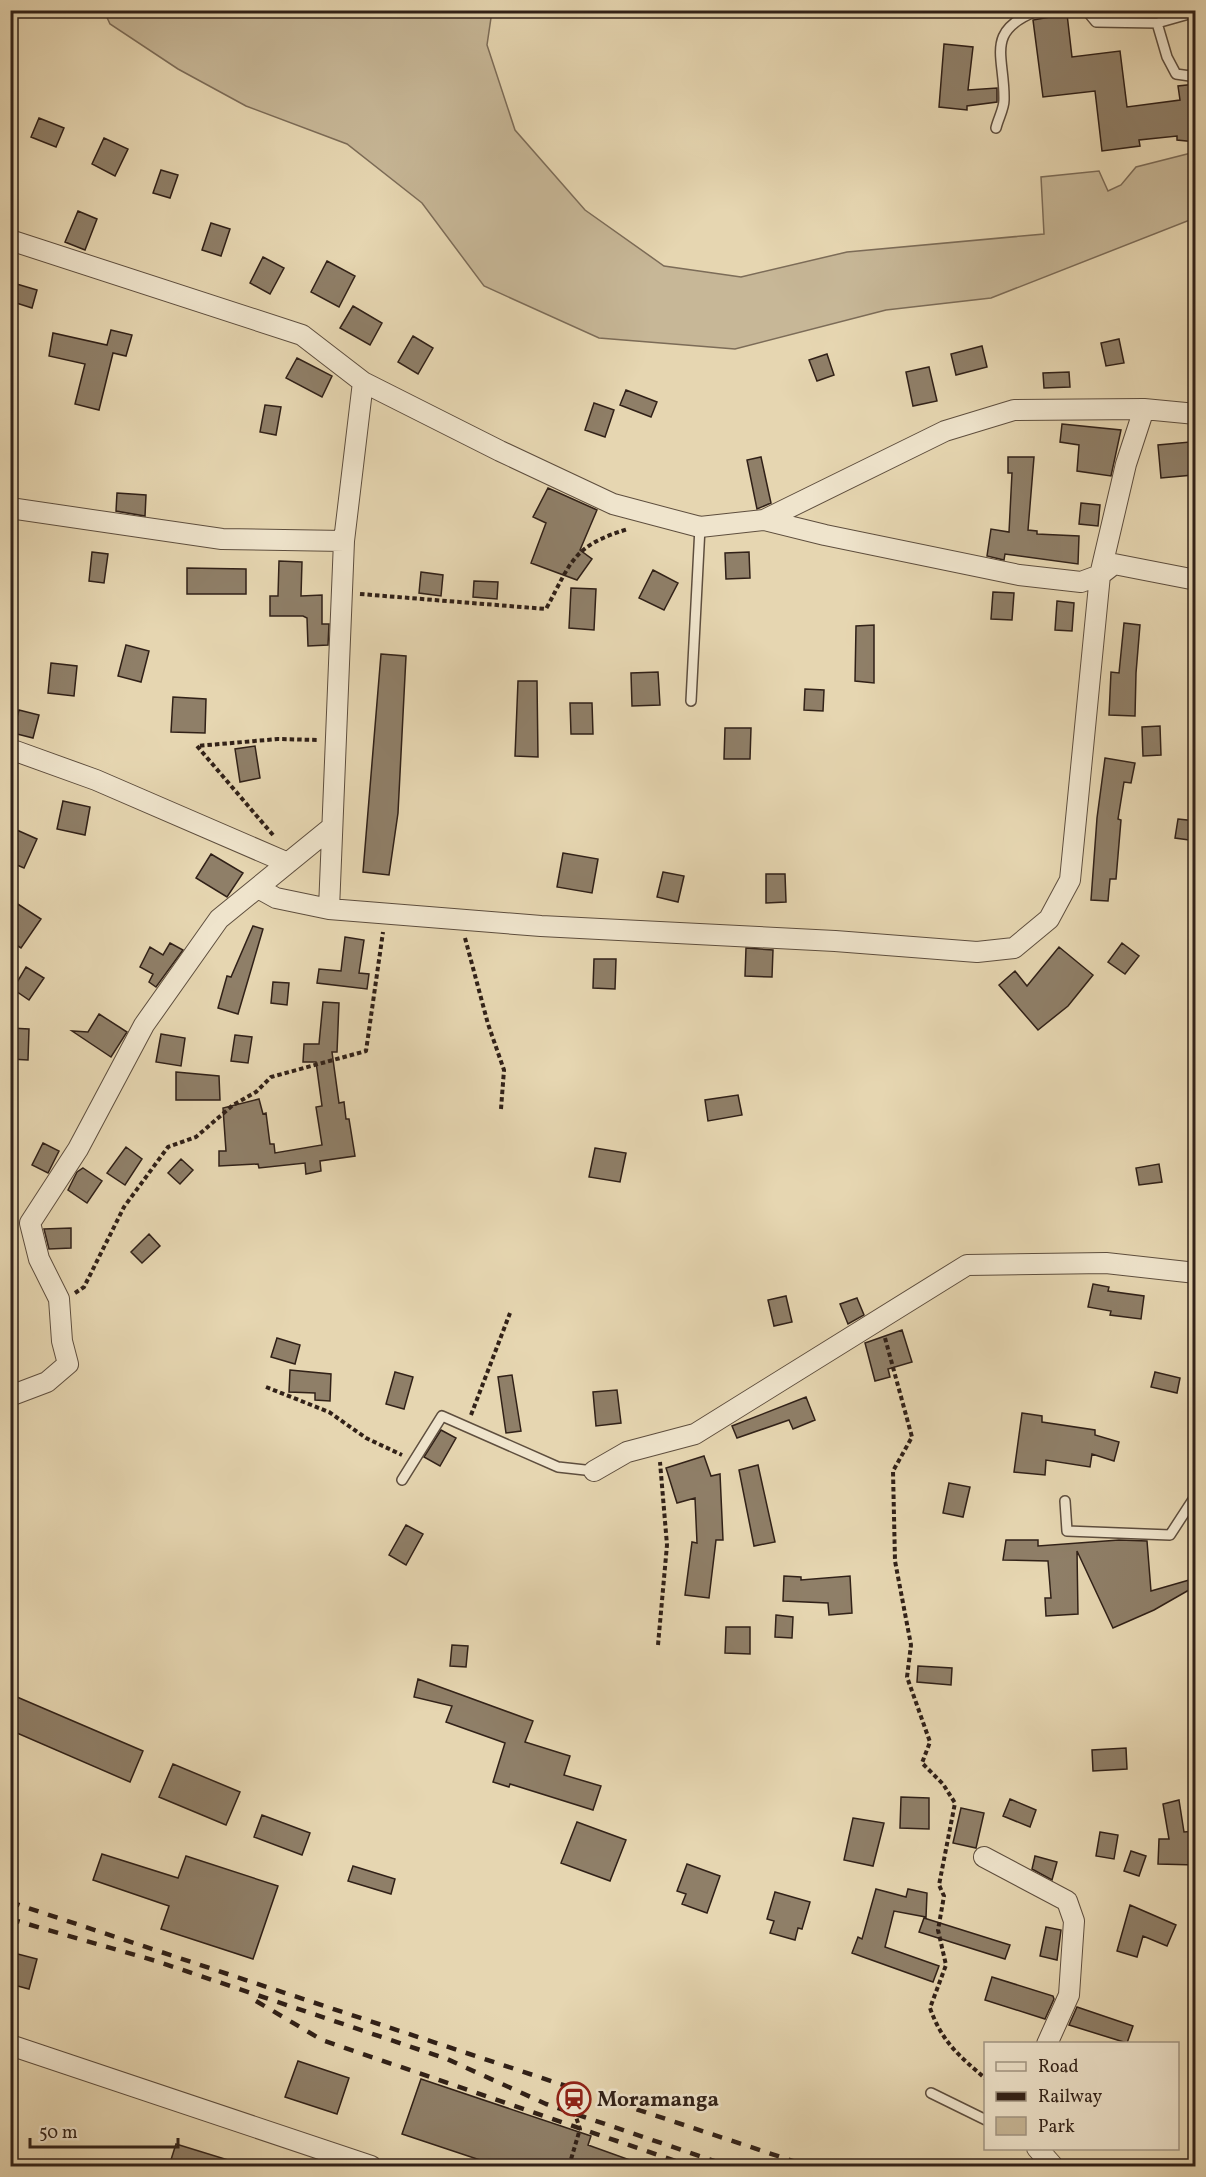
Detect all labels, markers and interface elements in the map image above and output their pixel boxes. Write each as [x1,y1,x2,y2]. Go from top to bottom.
legend [984,2042,1179,2150]
text: Road [1038,2055,1079,2080]
station icon: Moramanga [556,2081,592,2117]
text: Railway [1038,2085,1102,2110]
place label: Moramanga [597,2086,719,2115]
scale bar [30,2111,178,2149]
text: Park [1038,2115,1075,2140]
text: 50 m [39,2121,78,2146]

